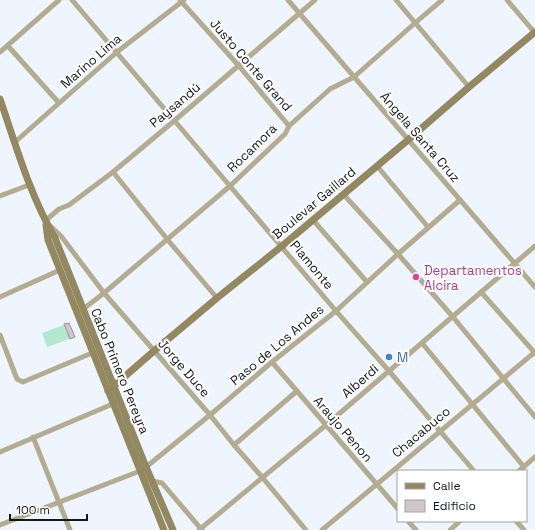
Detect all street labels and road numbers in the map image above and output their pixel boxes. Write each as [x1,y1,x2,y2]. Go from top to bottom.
street label: Justo Conte Grand [206,15,296,115]
street label: Marino Lima [57,30,125,92]
street label: Paysandú [146,79,204,131]
street label: Ángela Santa Cruz [376,88,464,186]
street label: Rocamora [223,120,281,176]
street label: Boulevar Gaillard [269,163,359,243]
street label: Piamonte [287,237,337,293]
street label: Paso de Los Andes [227,301,327,389]
street label: Cabo Primero Pereyra [87,306,153,437]
street label: Jorge Duce [154,335,214,401]
street label: Alberdi [338,360,382,402]
street label: Araujo Penon [310,392,376,466]
street label: Chacabuco [388,403,454,461]

